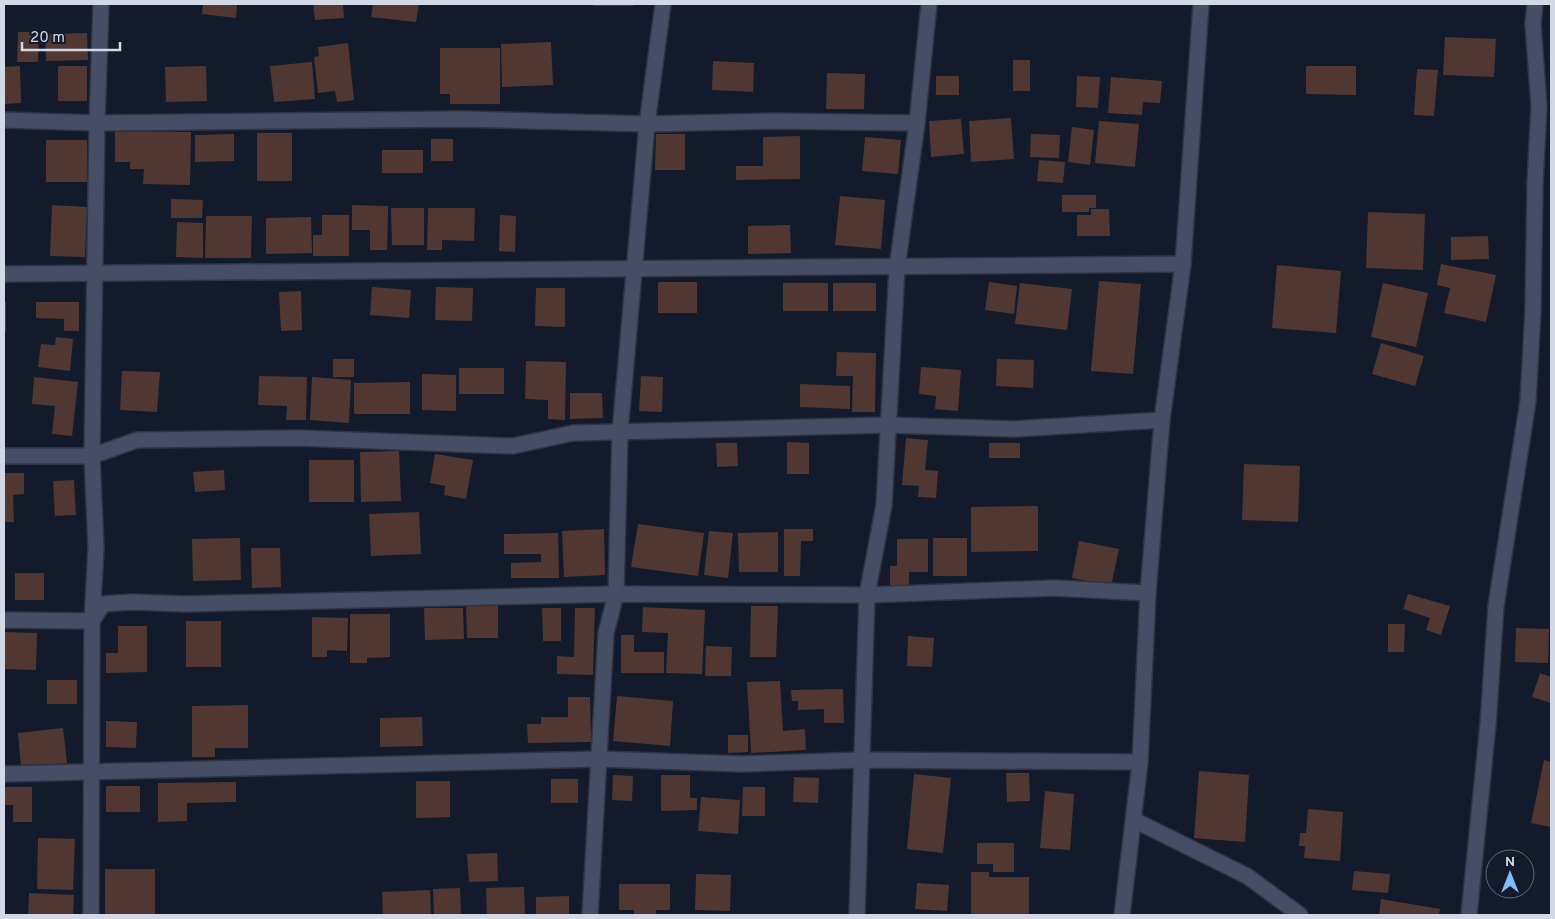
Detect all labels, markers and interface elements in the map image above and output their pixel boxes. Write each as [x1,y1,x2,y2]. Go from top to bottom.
scale bar [22,20,120,52]
text: 20 m [30,29,65,48]
north arrow [1485,849,1535,899]
text: N [1505,854,1515,871]

